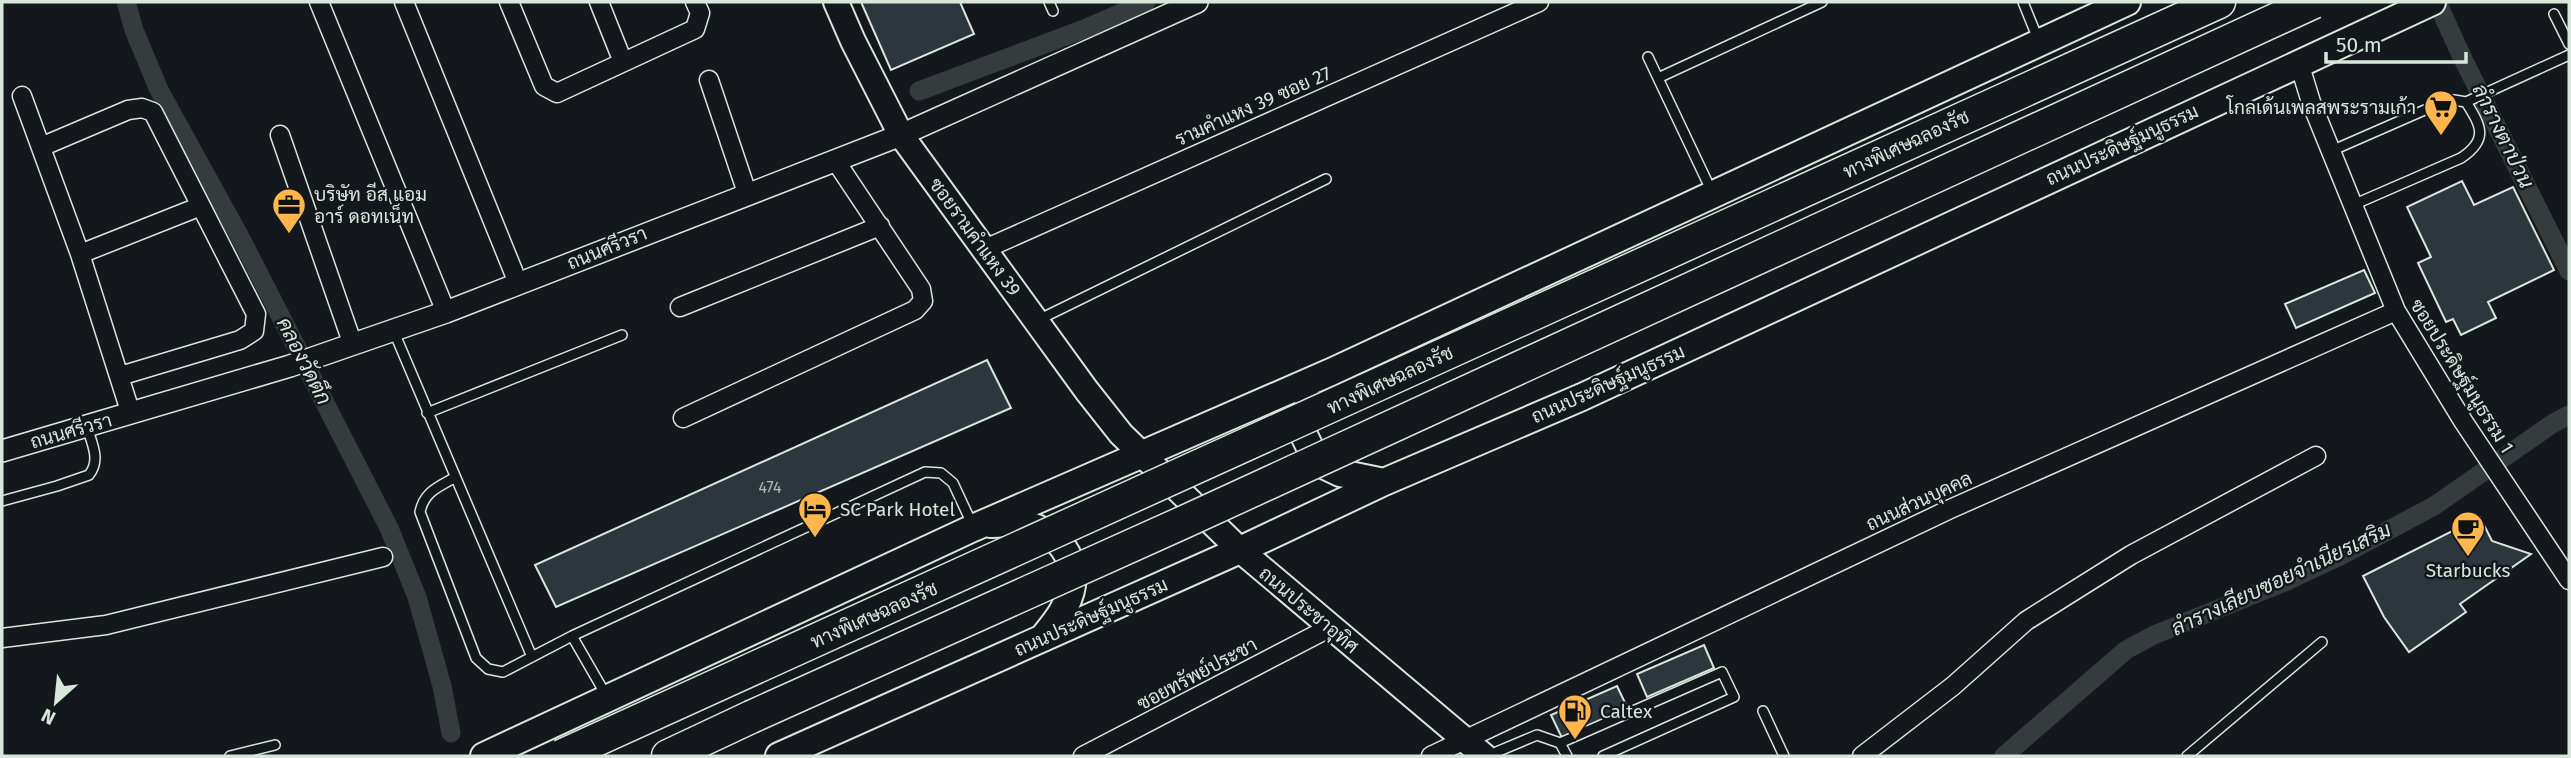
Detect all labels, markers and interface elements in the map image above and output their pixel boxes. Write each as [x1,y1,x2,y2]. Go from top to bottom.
scale bar [2326,21,2466,65]
text: 50 m [2336,32,2382,58]
street label: รามคำแหง 39 ซอย 27 [1172,61,1334,151]
water label: ลำรางตาป่วน [2467,79,2540,193]
supermarket icon: โกลเด้นเพลสพระรามเก้า [2422,88,2460,137]
place label: โกลเด้นเพลสพระรามเก้า [2226,95,2416,119]
street label: ถนนประดิษฐ์มนูธรรม [2042,99,2203,192]
street label: ทางพิเศษฉลองรัช [1839,105,1973,183]
street label: ซอยรามคำแหง 39 [924,173,1026,301]
place label: บริษัท อีส แอม อาร์ ดอทเน็ท [314,182,427,228]
office icon: บริษัท อีส แอม อาร์ ดอทเน็ท [270,186,308,235]
street label: ถนนศรีวรา [563,221,650,274]
street label: ซอยประดิษฐ์มนูธรรม 1 [2404,294,2520,458]
water label: คลองวัดตึก [271,313,337,409]
street label: ถนนประดิษฐ์มนูธรรม [1527,339,1689,430]
street label: ทางพิเศษฉลองรัช [1323,341,1457,419]
street label: ถนนศรีวรา [27,407,115,454]
street label: ถนนส่วนบุคคล [1862,466,1976,536]
house number: 474 [758,478,782,497]
hotel icon: SC Park Hotel [796,490,834,539]
place label: SC Park Hotel [840,498,955,521]
cafe icon: Starbucks [2449,509,2487,558]
water label: ลำรางเลียบซอยจำเนียรเสริม [2167,517,2395,641]
place label: Starbucks [2426,559,2510,582]
street label: ถนนประชาอุทิศ [1254,562,1363,659]
street label: ถนนประดิษฐ์มนูธรรม [1010,572,1172,663]
street label: ทางพิเศษฉลองรัช [807,577,941,653]
street label: ซอยทรัพย์ประชา [1133,632,1261,715]
north arrow [21,667,91,737]
fuel station icon: Caltex [1556,692,1594,741]
place label: Caltex [1600,700,1653,723]
text: N [38,704,59,730]

